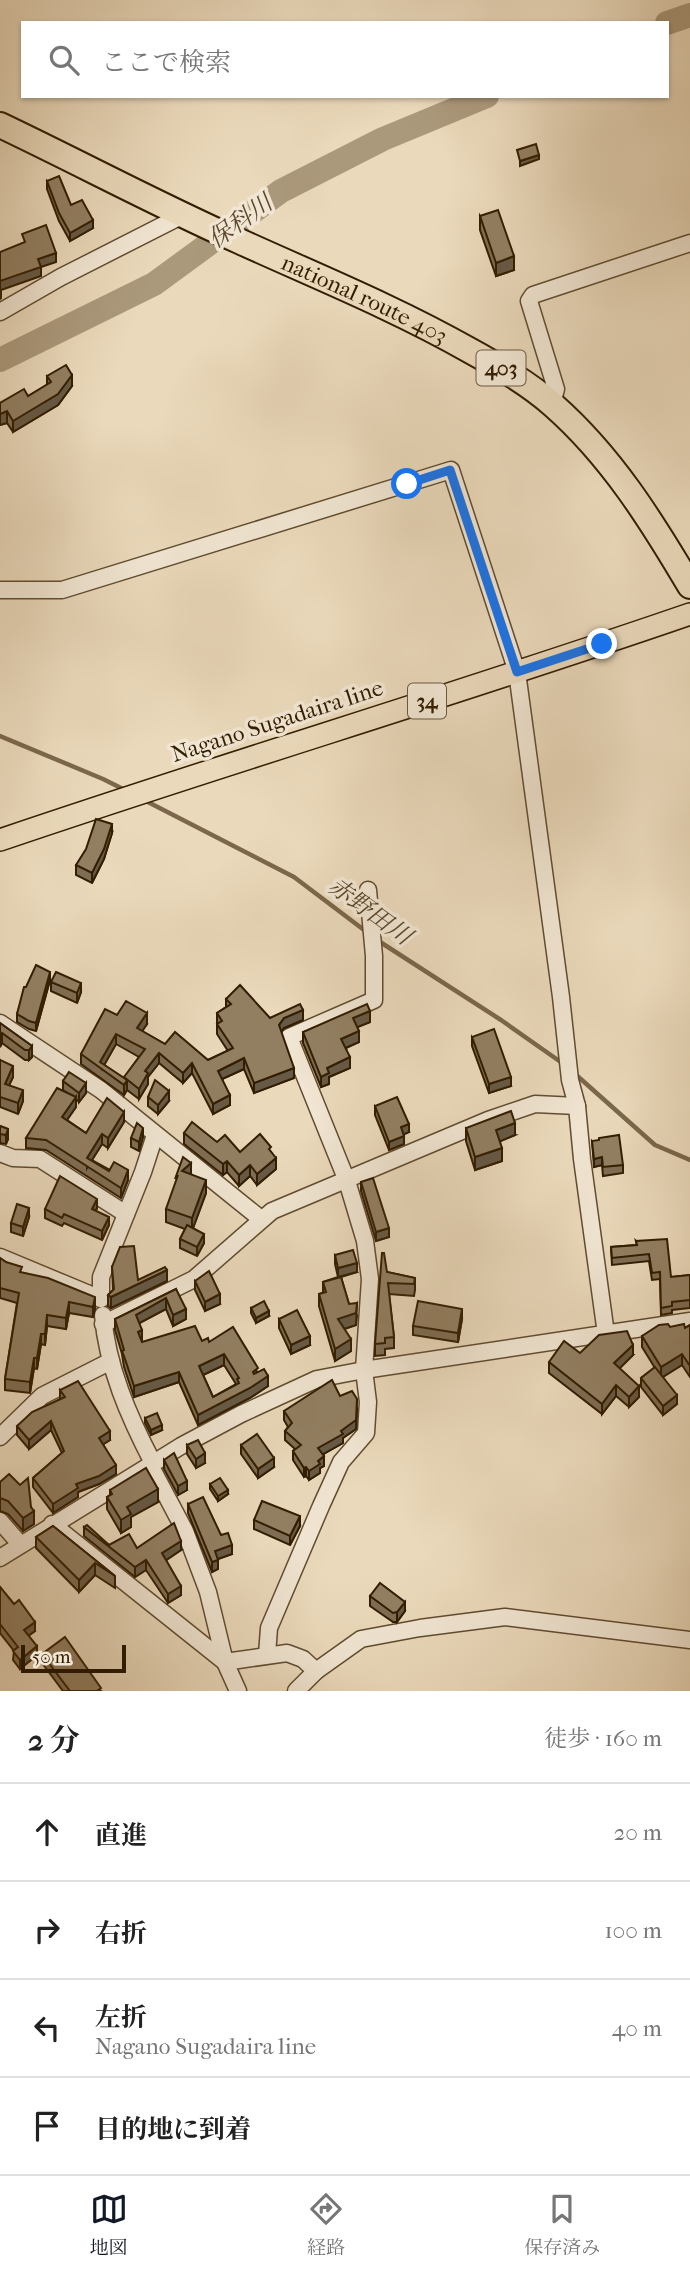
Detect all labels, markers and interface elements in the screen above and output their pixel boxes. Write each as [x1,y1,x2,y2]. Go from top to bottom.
search box [21,21,669,98]
icon: search [45,41,83,79]
text: ここで検索 [101,47,231,78]
water label: 保科川 [203,187,280,253]
street label: national route 403 [278,248,452,349]
road number: 403 [476,350,526,386]
route start [391,468,422,499]
route end [586,628,617,659]
street label: Nagano Sugadaira line [168,674,386,768]
road number: 34 [408,684,446,718]
water label: 赤野田川 [323,871,419,952]
scale bar [21,1642,126,1674]
text: 50 m [32,1646,71,1668]
text: 2 分 [28,1723,80,1758]
text: 徒歩 · 160 m [544,1725,662,1752]
icon: ahead [28,1813,66,1851]
text: 20 m [613,1819,662,1846]
text: 直進 [95,1820,147,1851]
icon: right [28,1911,66,1949]
text: 100 m [604,1917,662,1944]
text: 右折 [95,1918,147,1949]
text: 左折 [95,2002,147,2033]
icon: left [28,2009,66,2047]
text: 40 m [612,2015,662,2042]
text: Nagano Sugadaira line [95,2033,316,2060]
icon: arrive [28,2107,66,2145]
text: 目的地に到着 [95,2114,251,2145]
tab: 地図 [90,2190,128,2259]
tab: 経路 [307,2190,345,2259]
tab: 保存済み [524,2190,600,2259]

